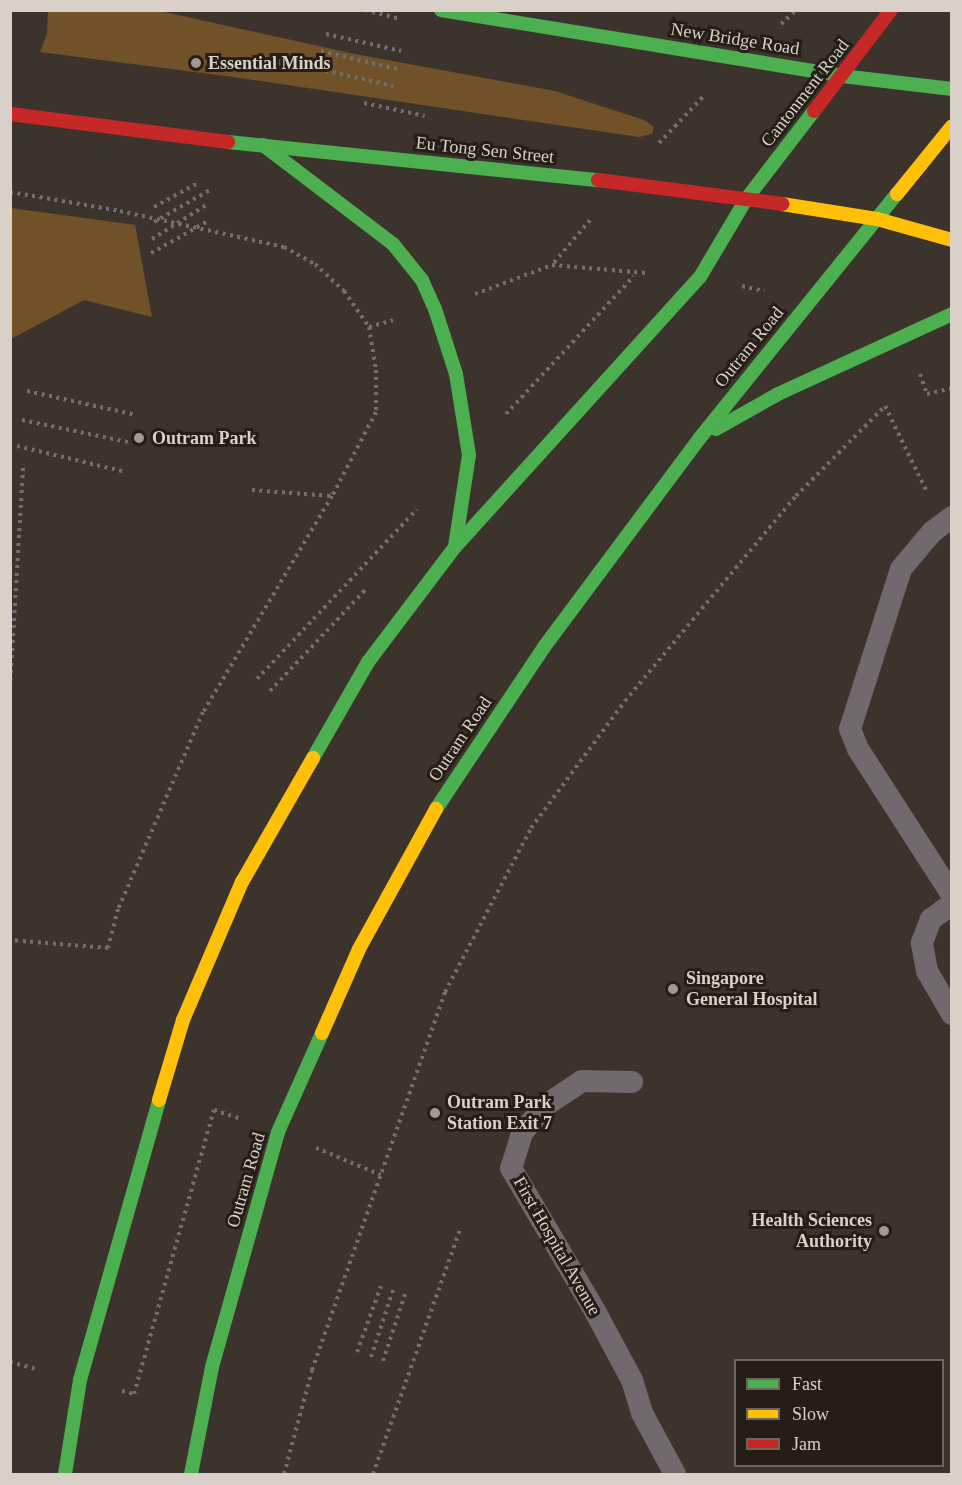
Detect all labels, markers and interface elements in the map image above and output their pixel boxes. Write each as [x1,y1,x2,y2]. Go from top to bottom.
street label: New Bridge Road [669,18,801,60]
street label: Cantonment Road [756,35,854,151]
place label: Essential Minds [208,52,331,74]
marker: Essential Minds [189,56,203,70]
street label: Eu Tong Sen Street [415,132,555,168]
street label: Outram Road [710,302,788,392]
place label: Outram Park [152,427,256,449]
marker: Outram Park [130,429,148,447]
street label: Outram Road [424,693,496,785]
place label: Singapore General Hospital [686,968,817,1010]
marker: Singapore General Hospital [664,980,682,998]
place label: Outram Park Station Exit 7 [447,1092,552,1134]
marker: Outram Park Station Exit 7 [428,1106,442,1120]
street label: Outram Road [222,1130,270,1230]
street label: First Hospital Avenue [508,1172,606,1320]
place label: Health Sciences Authority [752,1210,872,1252]
marker: Health Sciences Authority [877,1224,891,1238]
legend [734,1359,944,1467]
text: Fast [792,1374,822,1394]
text: Slow [792,1404,829,1424]
text: Jam [792,1434,821,1454]

